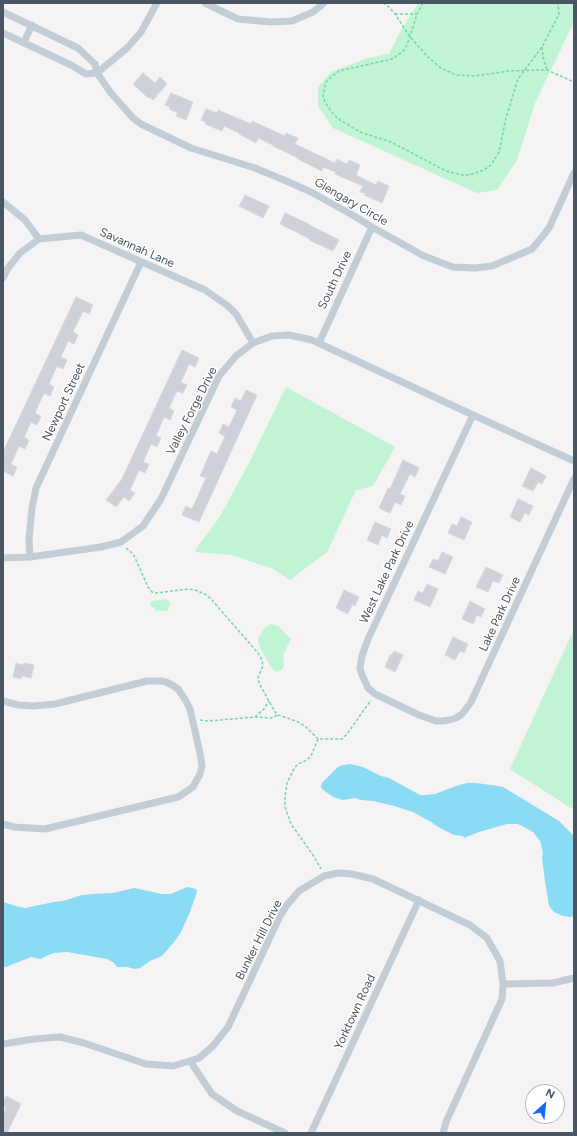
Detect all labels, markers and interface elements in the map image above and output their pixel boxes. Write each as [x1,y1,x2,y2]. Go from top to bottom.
street label: Glengary Circle [312,175,390,229]
street label: Savannah Lane [97,225,177,271]
street label: South Drive [315,248,355,312]
street label: Newport Street [40,361,88,443]
street label: Valley Forge Drive [164,365,220,457]
street label: West Lake Park Drive [357,518,417,626]
street label: Lake Park Drive [476,574,524,654]
street label: Bunker Hill Drive [233,898,285,982]
street label: Yorktown Road [331,972,379,1052]
north arrow [525,1084,565,1124]
text: N [543,1086,557,1101]

